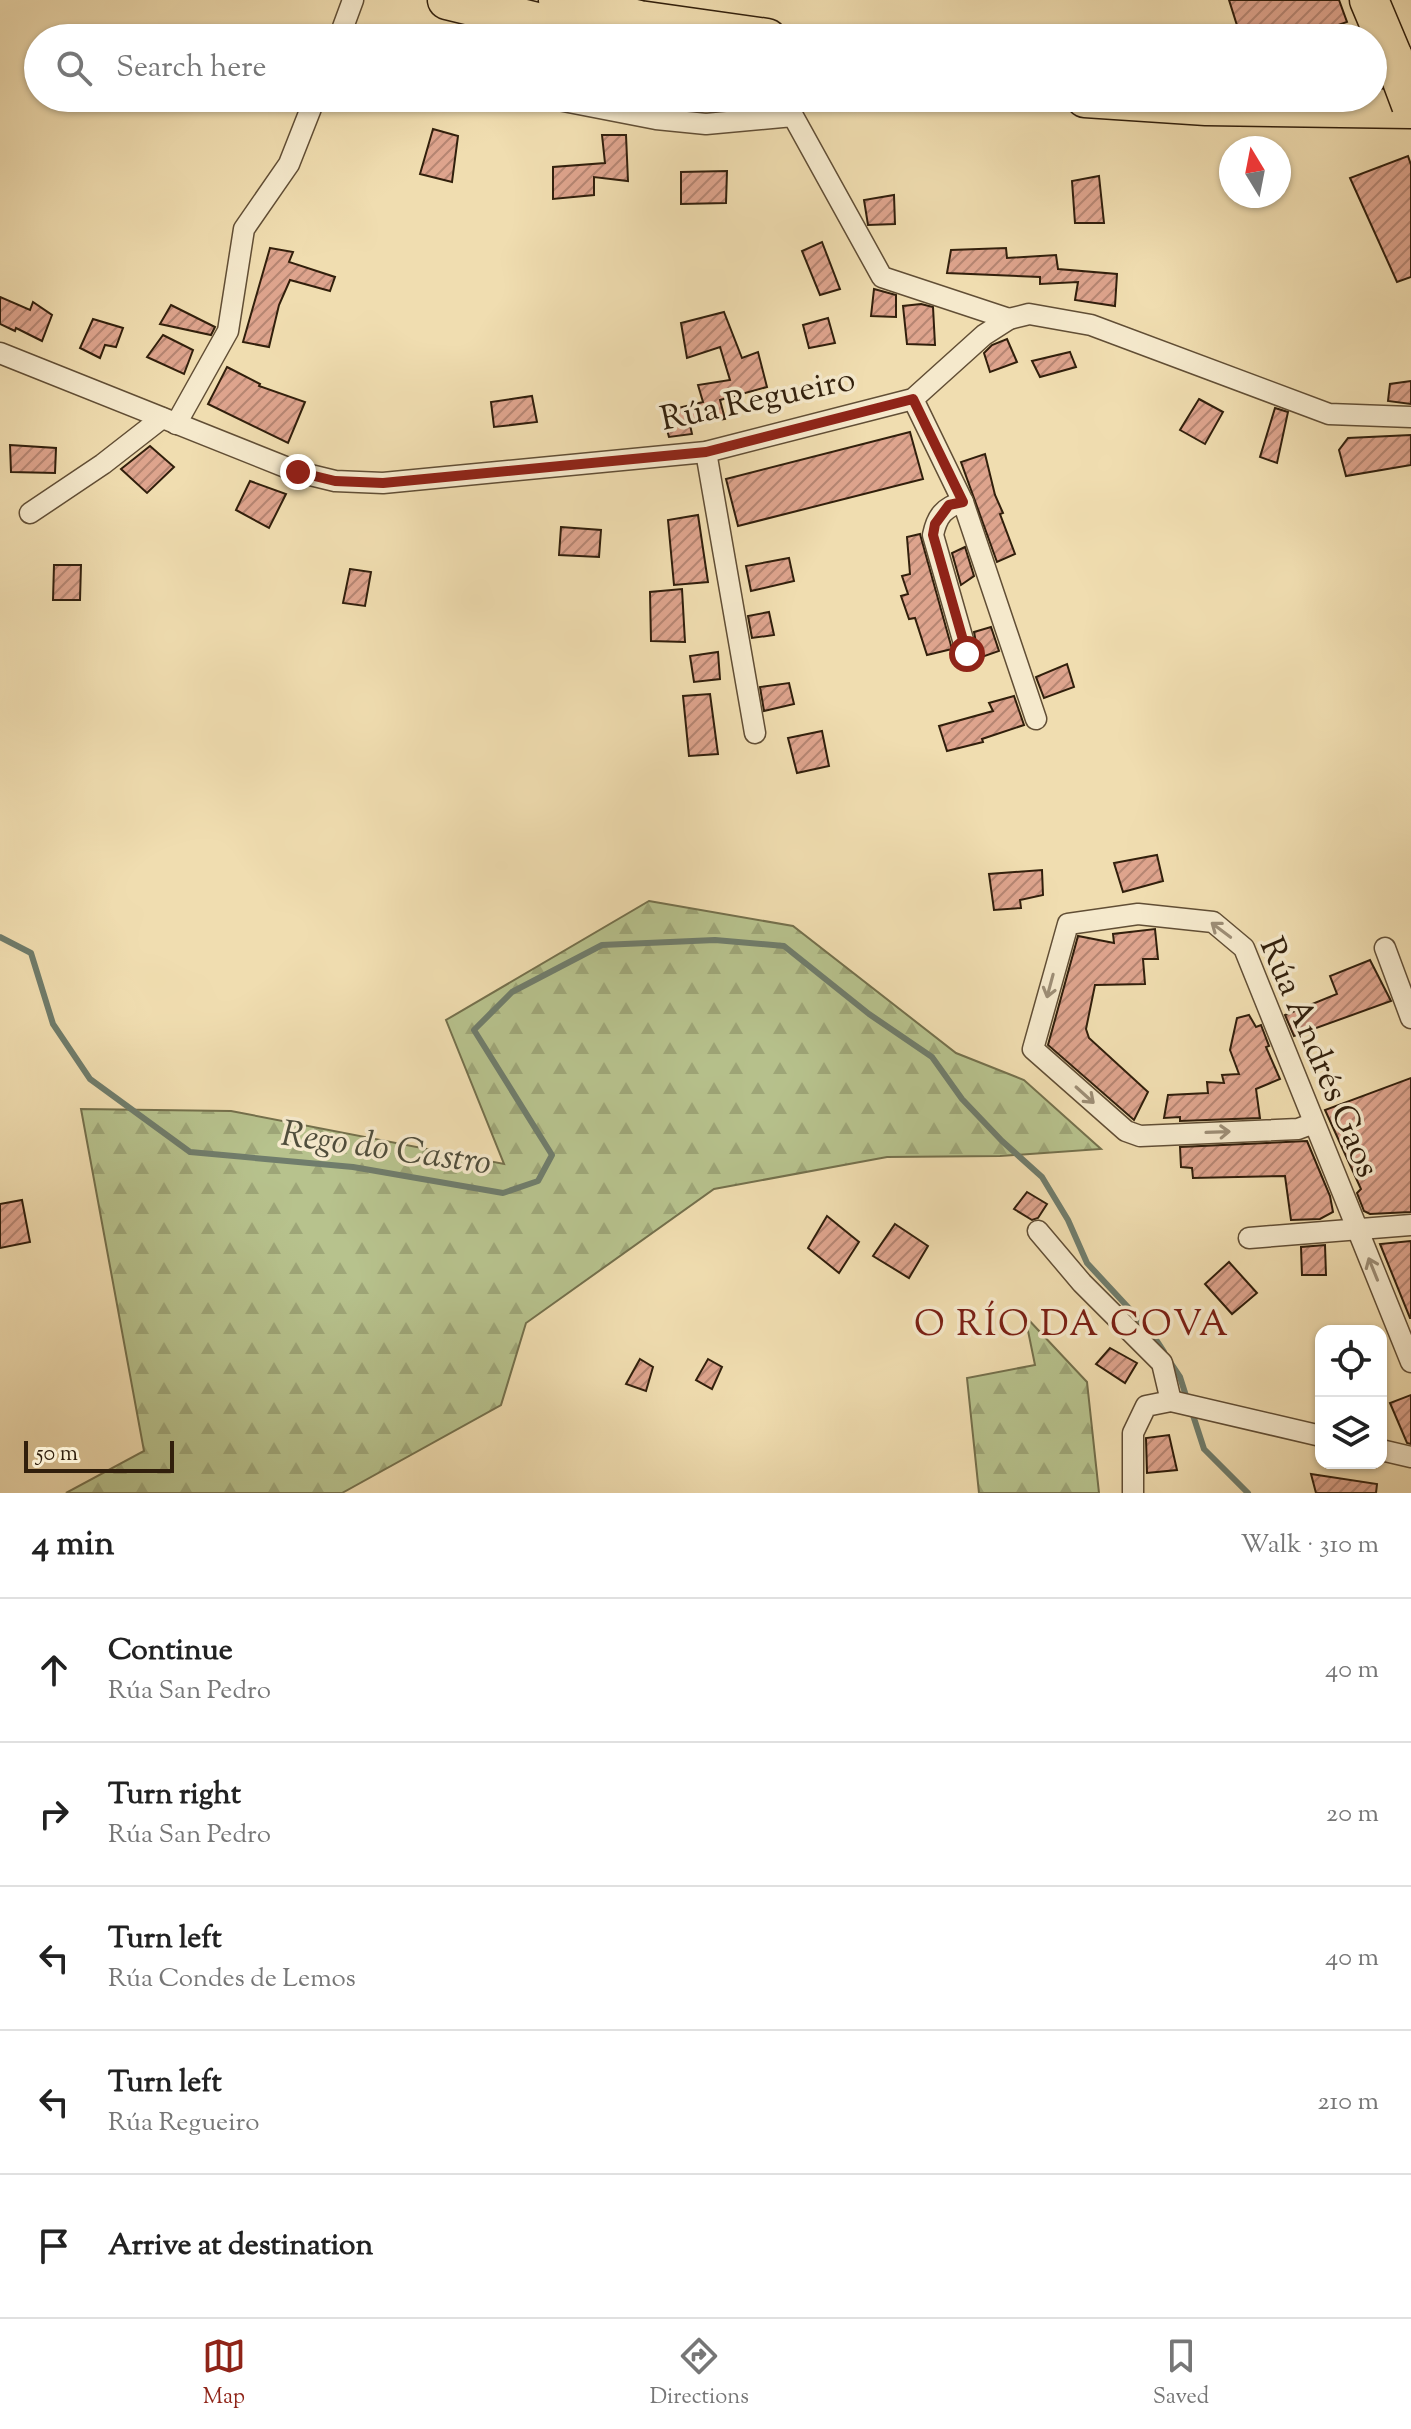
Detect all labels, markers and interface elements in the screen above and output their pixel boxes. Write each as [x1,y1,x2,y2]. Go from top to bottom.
search box [24,24,1387,112]
icon: search [52,46,96,90]
text: Search here [116,47,266,90]
north arrow [1219,136,1291,208]
street label: Rúa Regueiro [656,356,860,446]
route end [280,454,316,490]
route start [949,636,985,672]
one-way arrow [1211,922,1232,939]
street label: Rúa Andrés Gaos [1245,930,1391,1186]
one-way arrow [1042,973,1057,999]
one-way arrow [1075,1086,1095,1104]
water label: Rego do Castro [278,1110,494,1190]
one-way arrow [1204,1125,1231,1140]
one-way arrow [1365,1257,1379,1282]
district label: O RÍO DA COVA [914,1300,1230,1352]
map controls [1315,1325,1387,1469]
button: locate [1315,1325,1387,1397]
button: layers [1315,1397,1387,1469]
scale bar [24,1437,174,1473]
text: 50 m [36,1439,78,1471]
text: 4 min [32,1521,114,1570]
text: Walk · 310 m [1240,1527,1379,1564]
text: Continue [108,1630,233,1673]
icon: ahead [32,1648,76,1692]
text: 40 m [1325,1652,1379,1689]
text: Rúa San Pedro [108,1673,271,1710]
text: Turn right [108,1774,241,1817]
icon: right [32,1792,76,1836]
text: 20 m [1326,1796,1379,1833]
text: Rúa San Pedro [108,1817,271,1854]
text: Turn left [108,1918,222,1961]
icon: left [32,1936,76,1980]
text: 40 m [1325,1940,1379,1977]
text: Rúa Condes de Lemos [108,1961,356,1998]
text: Turn left [108,2062,222,2105]
icon: left [32,2080,76,2124]
text: 210 m [1317,2084,1379,2121]
text: Rúa Regueiro [108,2105,259,2142]
icon: arrive [32,2224,76,2268]
text: Arrive at destination [108,2225,373,2268]
tab: Map [202,2334,246,2414]
tab: Directions [650,2334,749,2414]
tab: Saved [1153,2334,1209,2414]

